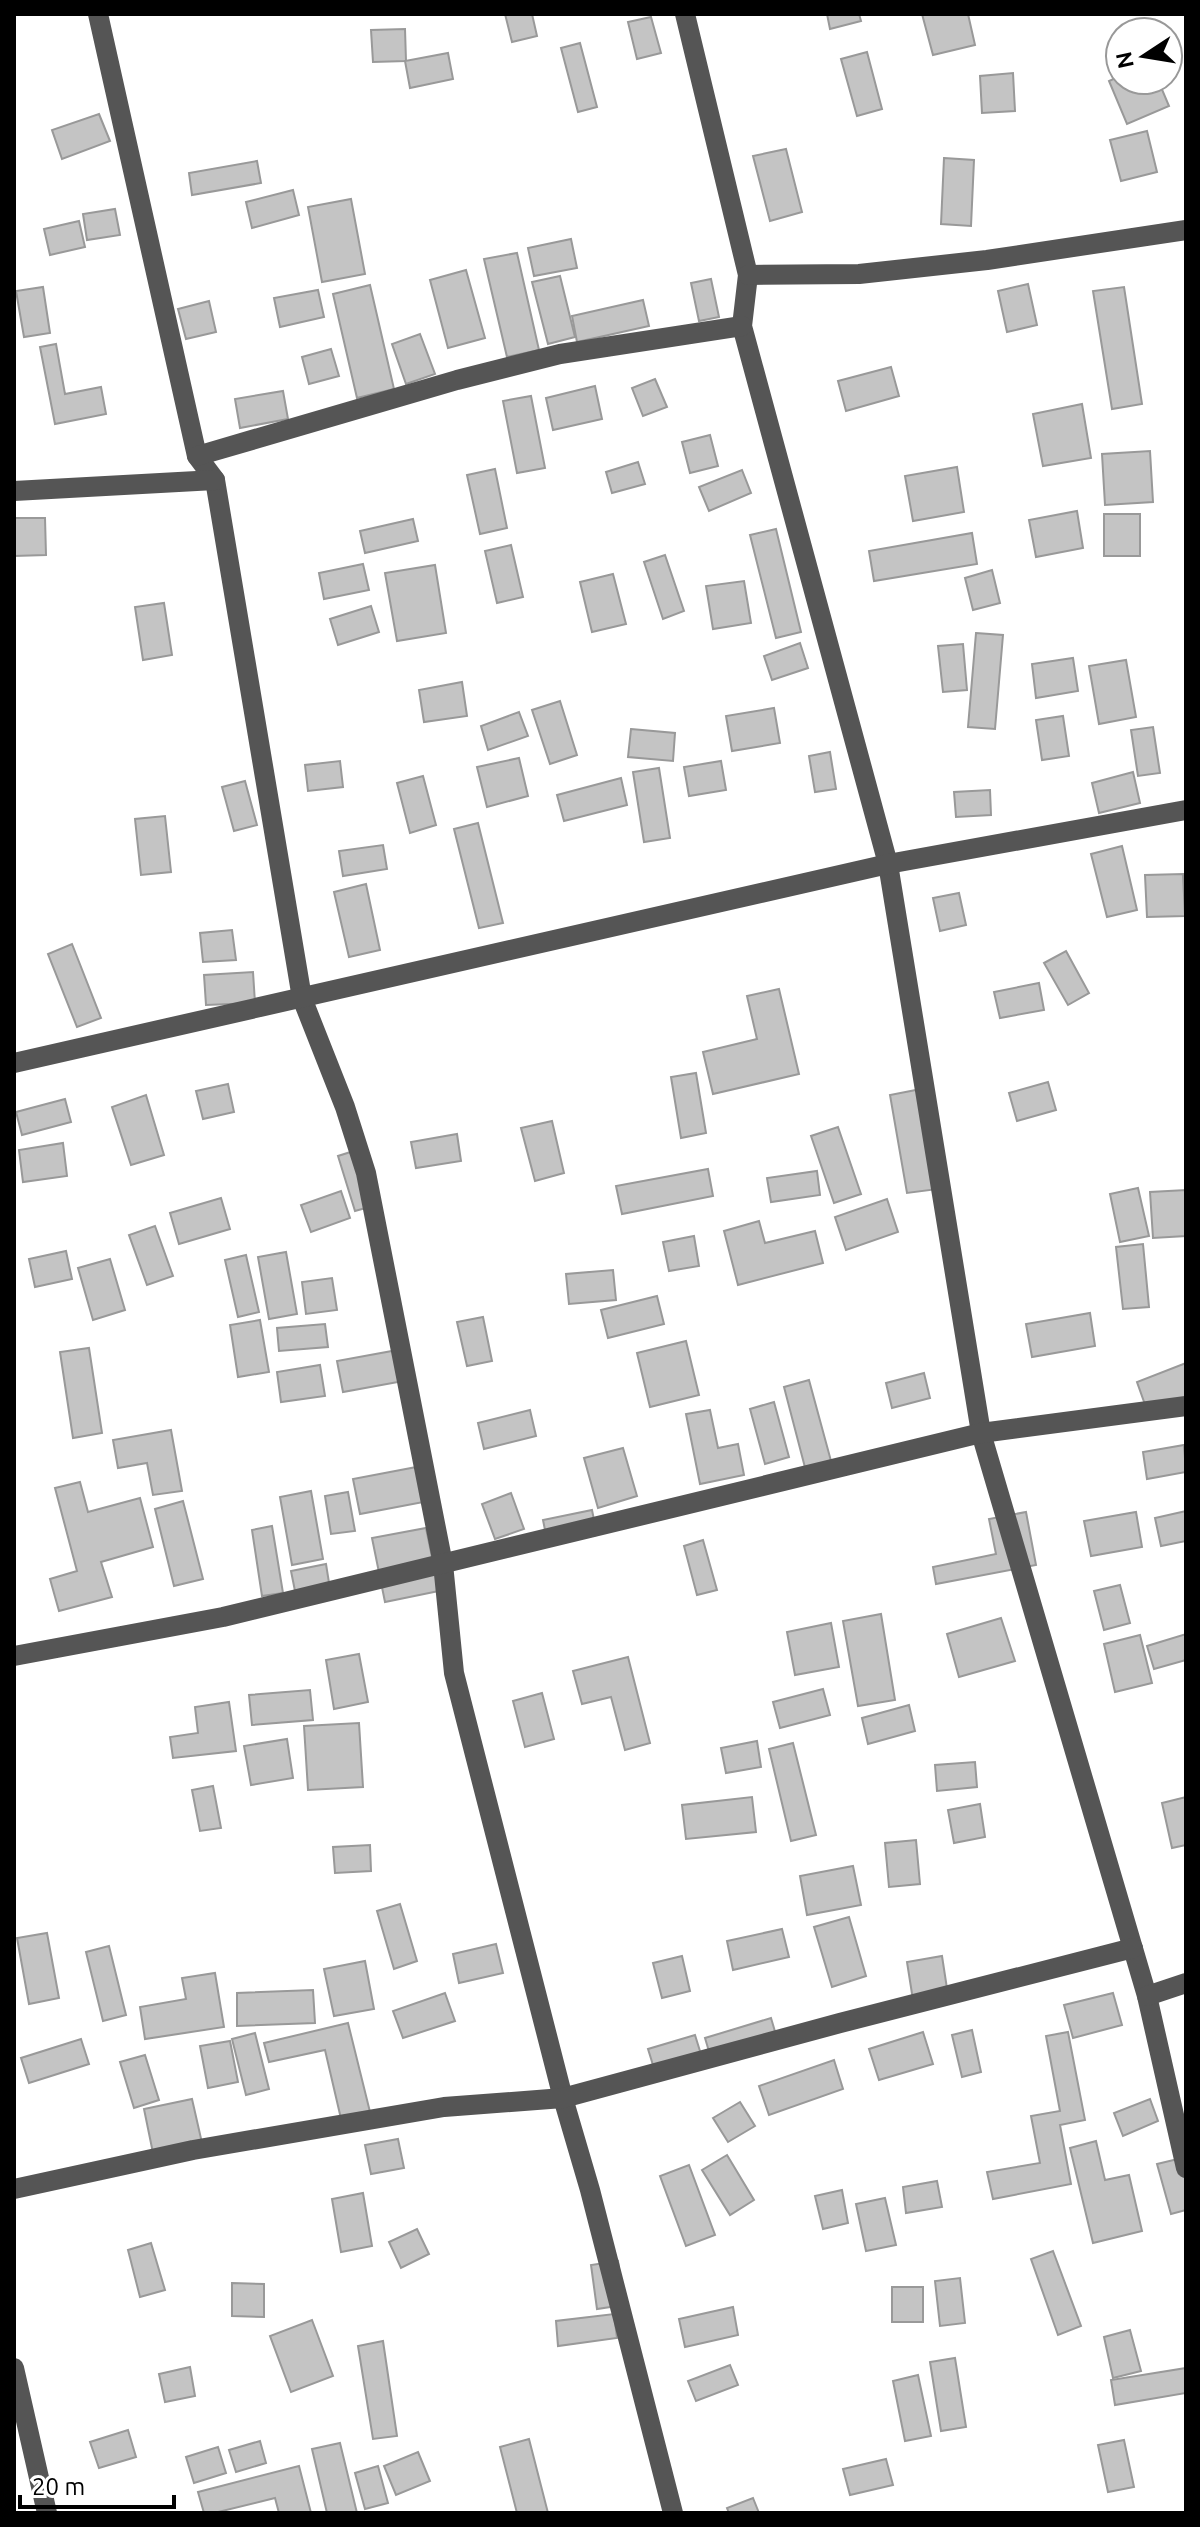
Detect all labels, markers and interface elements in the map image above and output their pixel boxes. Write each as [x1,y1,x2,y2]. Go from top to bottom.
north arrow [1104,16,1184,96]
text: N [1110,50,1138,71]
scale bar [20,2459,174,2509]
text: 20 m [32,2473,85,2500]

